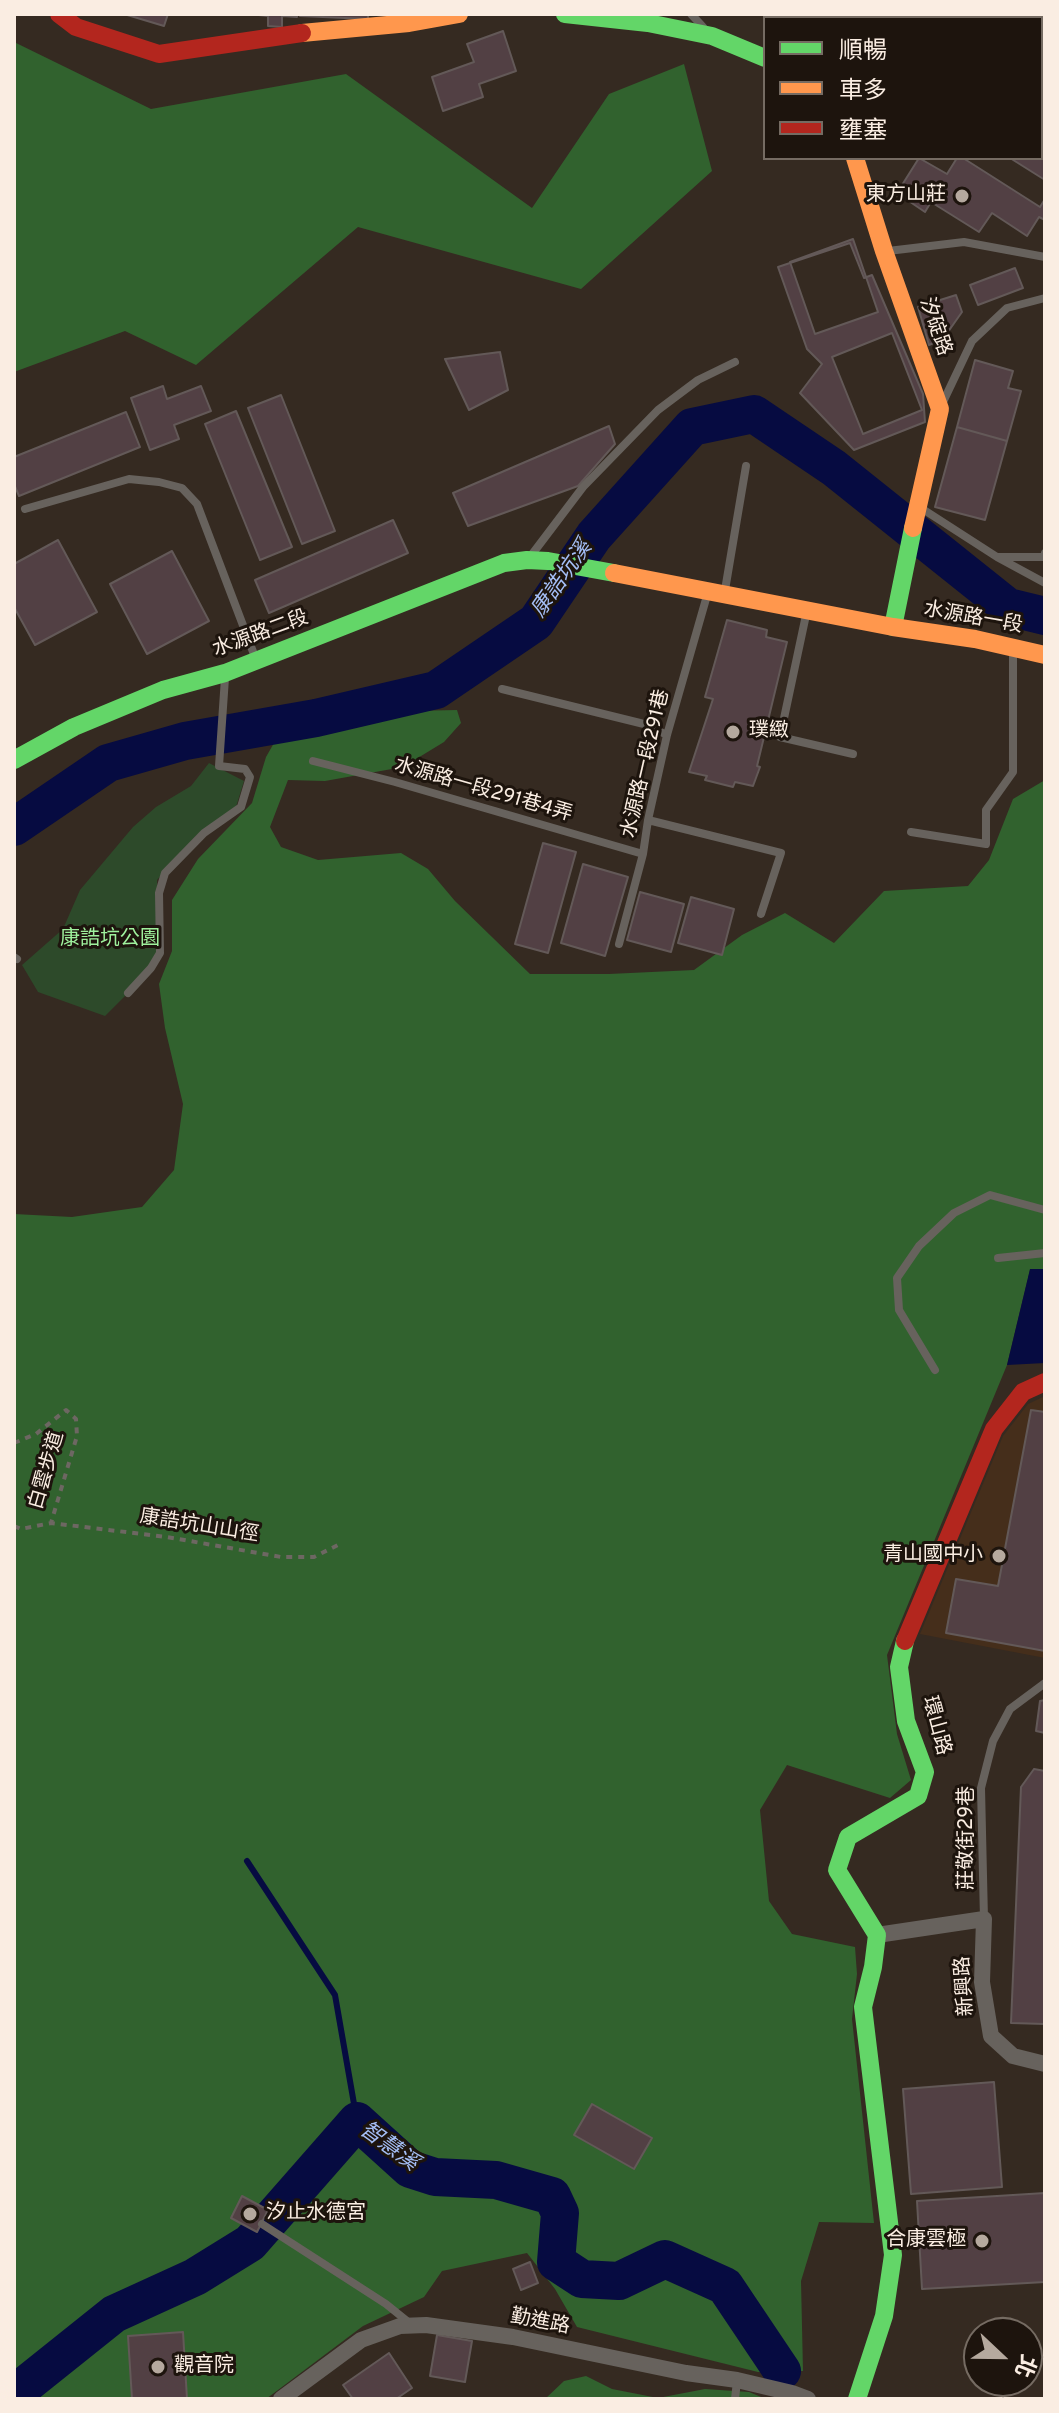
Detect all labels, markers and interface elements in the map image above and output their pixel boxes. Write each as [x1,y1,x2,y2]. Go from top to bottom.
legend [763,16,1043,160]
text: 順暢 [839,37,887,67]
text: 車多 [839,77,887,107]
text: 壅塞 [839,117,887,147]
place label: 東方山莊 [866,184,946,208]
marker: 東方山莊 [953,187,971,205]
street label: 汐碇路 [913,295,955,359]
water label: 康誥坑溪 [527,536,599,624]
street label: 水源路一段 [922,598,1024,640]
street label: 水源路二段 [210,607,312,663]
street label: 水源路一段291巷 [618,687,676,841]
place label: 璞緻 [749,720,789,744]
marker: 璞緻 [724,723,742,741]
street label: 水源路一段291巷4弄 [391,754,575,828]
park label: 康誥坑公園 [60,928,160,952]
street label: 白雲步道 [25,1429,71,1513]
street label: 康誥坑山山徑 [138,1506,260,1548]
place label: 青山國中小 [883,1544,983,1568]
marker: 青山國中小 [990,1547,1008,1565]
street label: 環山路 [916,1694,954,1758]
street label: 莊敬街29巷 [956,1786,980,1890]
street label: 新興路 [952,1955,980,2017]
water label: 智慧溪 [354,2118,422,2178]
place label: 汐止水德宮 [266,2202,366,2226]
marker: 汐止水德宮 [241,2205,259,2223]
place label: 合康雲極 [886,2229,966,2253]
marker: 合康雲極 [973,2232,991,2250]
street label: 勤進路 [508,2305,572,2341]
north arrow [963,2317,1043,2397]
text: 北 [1007,2350,1041,2381]
place label: 觀音院 [174,2355,234,2379]
marker: 觀音院 [149,2358,167,2376]

